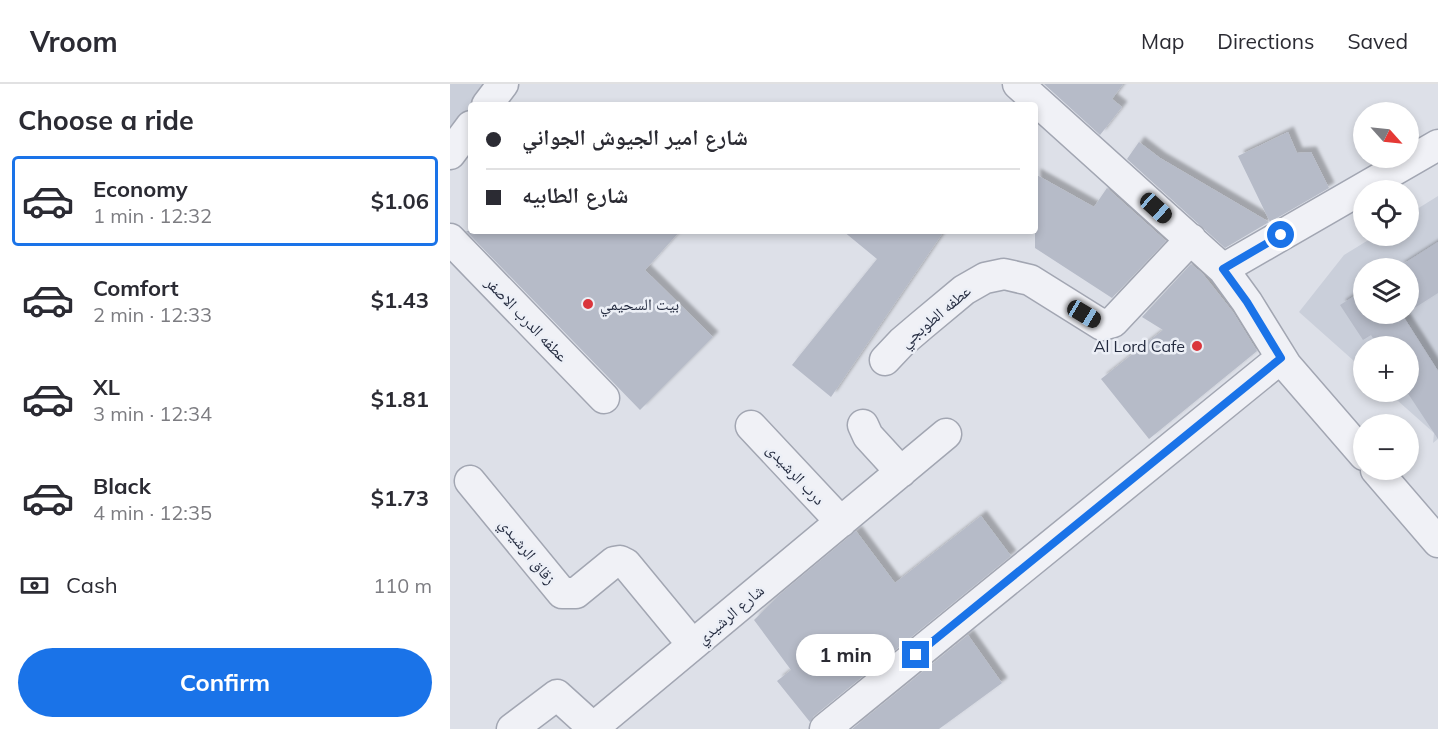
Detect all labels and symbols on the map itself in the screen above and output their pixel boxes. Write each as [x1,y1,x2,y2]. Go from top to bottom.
north arrow [1353,102,1419,168]
car [1137,189,1175,227]
route start [1267,221,1294,248]
street label: عطفه الدرب الاصفر [481,272,573,366]
street label: عطفه الطوبجي [895,281,977,354]
place label: بيت السحيمي [600,294,679,317]
marker: بيت السحيمي [581,297,595,311]
car [1064,297,1104,331]
place label: Al Lord Cafe [1094,336,1185,356]
marker: Al Lord Cafe [1190,339,1204,353]
street label: درب الرشيدى [762,439,829,510]
street label: زقاق الرشيدي [493,514,561,590]
street label: شارع الرشيدي [692,580,770,650]
callout: 1 min [796,634,895,676]
route end [902,641,929,668]

